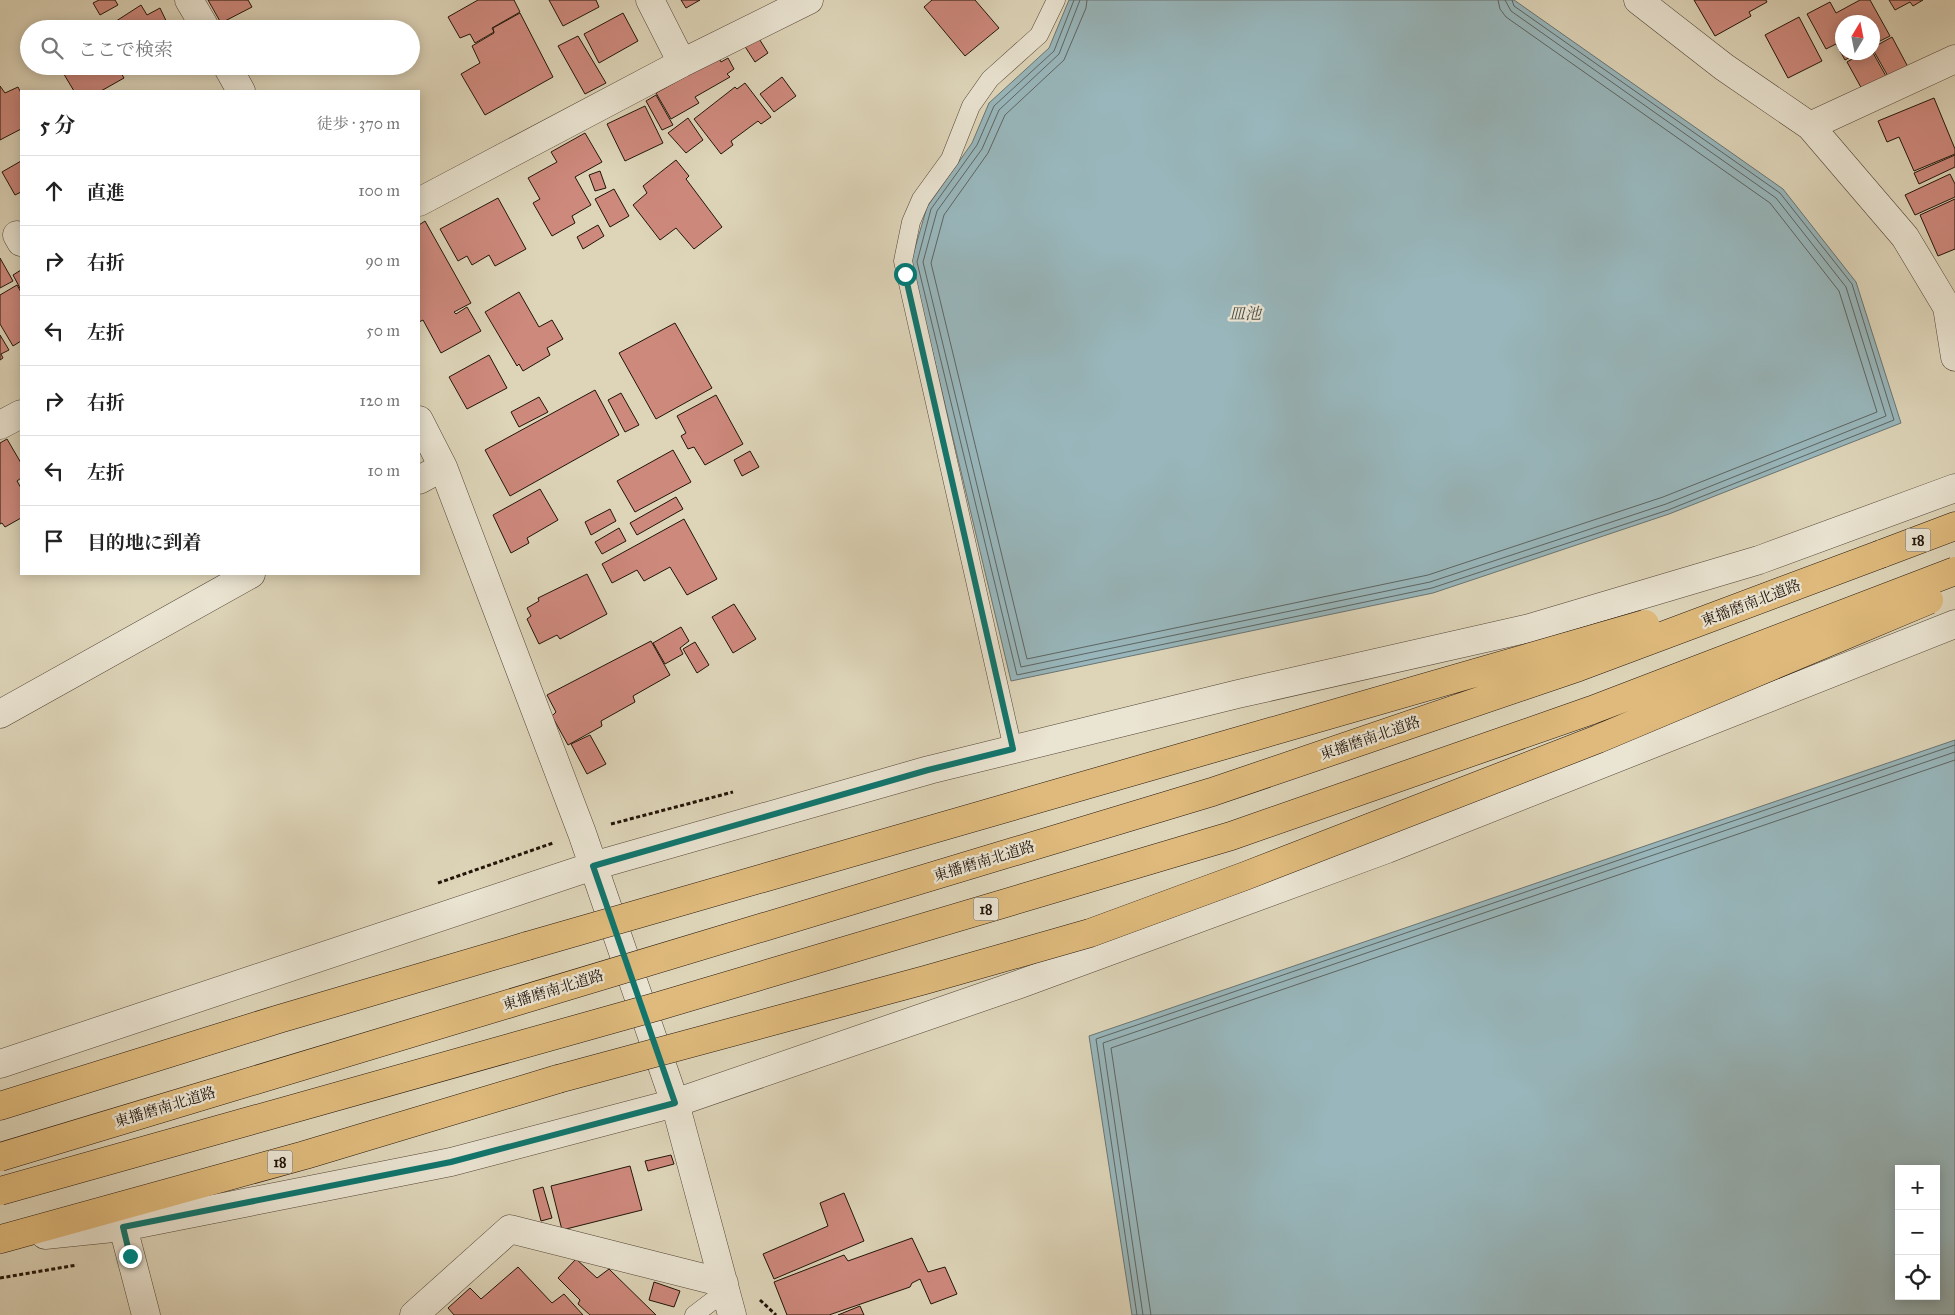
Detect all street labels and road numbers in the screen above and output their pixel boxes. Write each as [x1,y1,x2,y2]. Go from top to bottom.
road number: 18 [1906,528,1930,552]
street label: 東播磨南北道路 [1699,576,1803,630]
street label: 東播磨南北道路 [1317,712,1423,764]
street label: 東播磨南北道路 [931,837,1037,885]
road number: 18 [974,898,998,921]
street label: 東播磨南北道路 [500,966,606,1014]
street label: 東播磨南北道路 [112,1083,218,1131]
road number: 18 [268,1150,292,1174]

